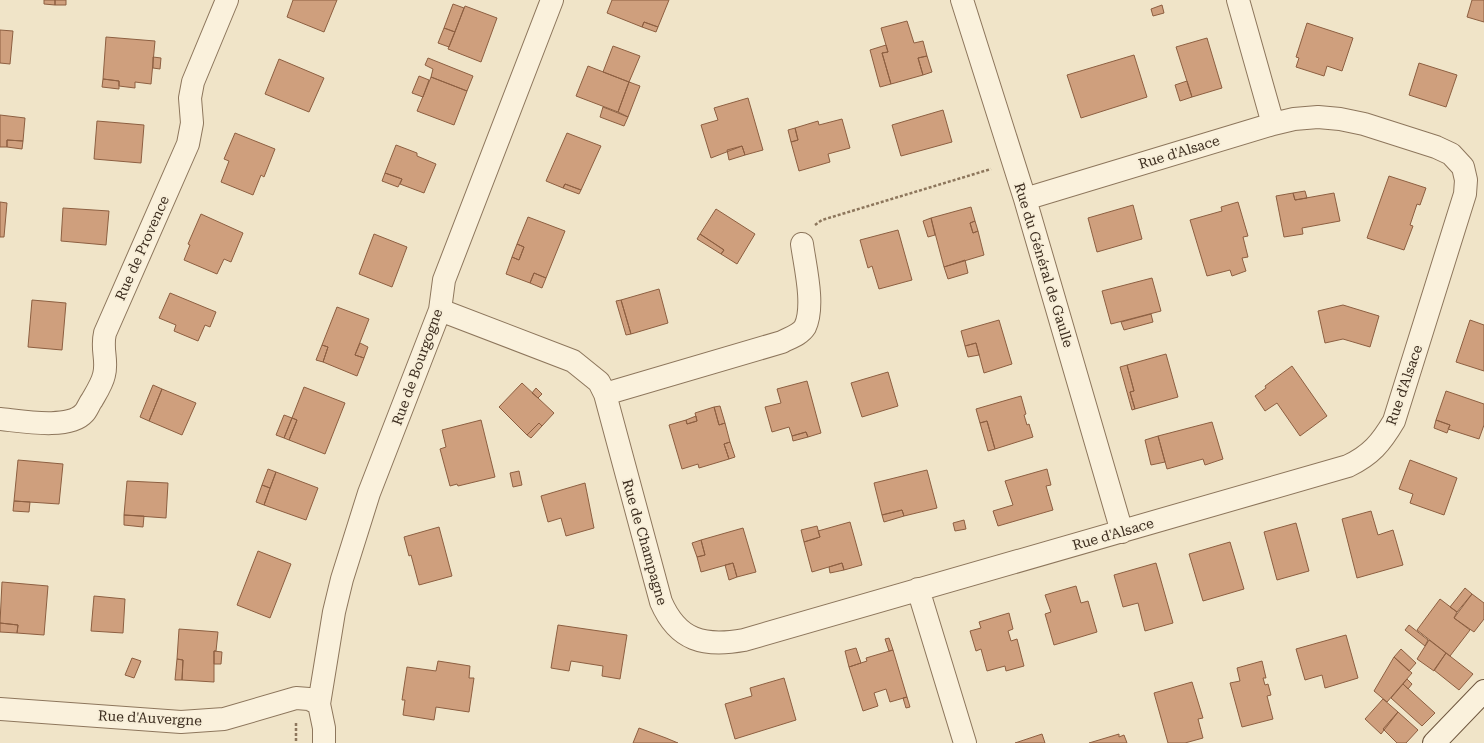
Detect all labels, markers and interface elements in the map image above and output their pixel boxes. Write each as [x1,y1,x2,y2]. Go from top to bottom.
street label: Rue d'Alsace [1137,132,1222,172]
street label: Rue du Général de Gaulle [1011,181,1077,349]
street label: Rue de Provence [112,193,172,303]
street label: Rue de Bourgogne [388,306,446,427]
street label: Rue d'Alsace [1383,342,1425,427]
street label: Rue de Champagne [619,477,671,607]
street label: Rue d'Alsace [1070,515,1156,553]
street label: Rue d'Auvergne [98,707,203,729]

